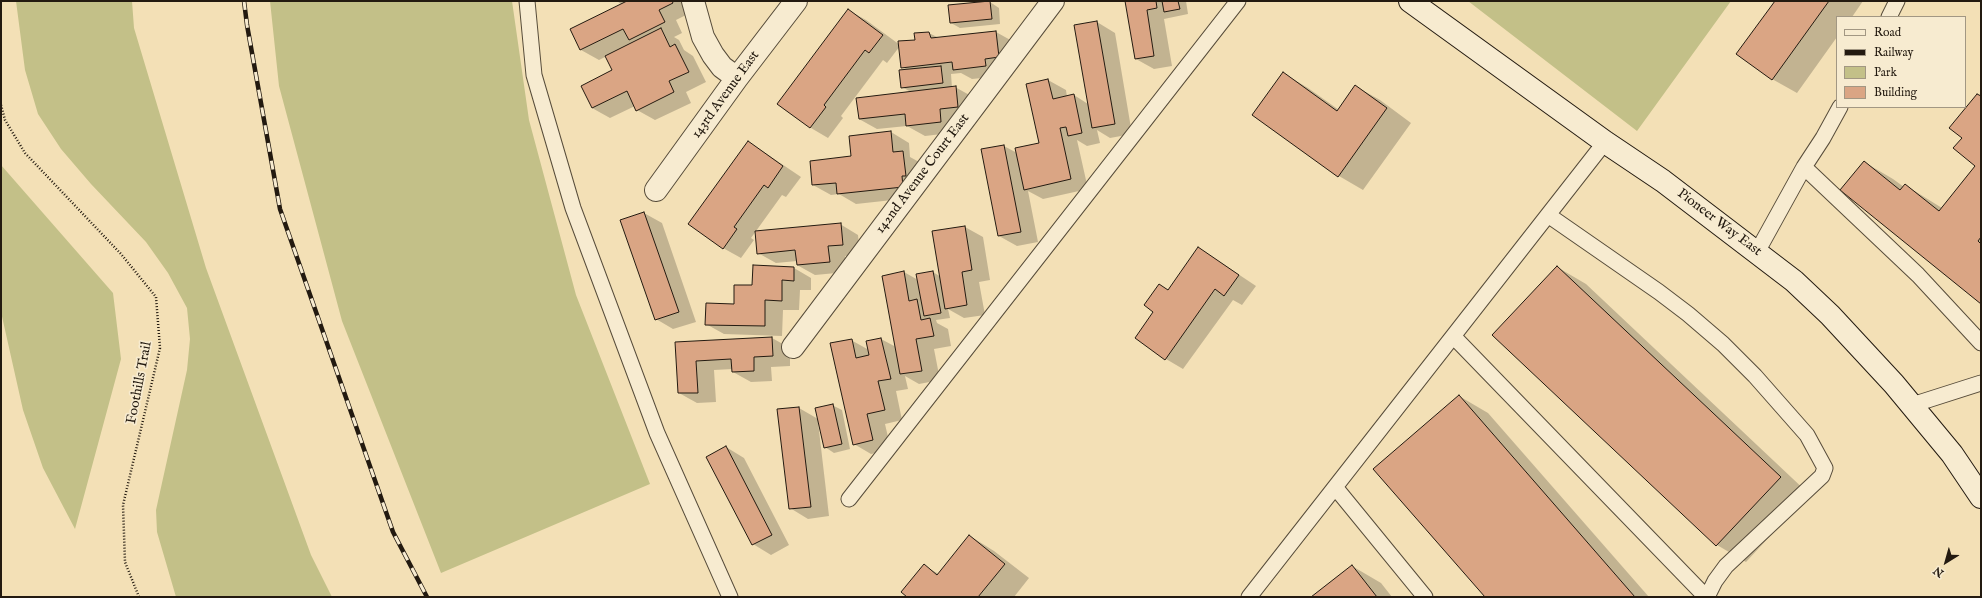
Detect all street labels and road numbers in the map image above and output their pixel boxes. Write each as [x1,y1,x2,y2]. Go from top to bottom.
street label: 143rd Avenue East [689,48,763,142]
street label: 142nd Avenue Court East [872,111,974,237]
street label: Pioneer Way East [1673,186,1765,260]
street label: Foothills Trail [124,340,156,426]

